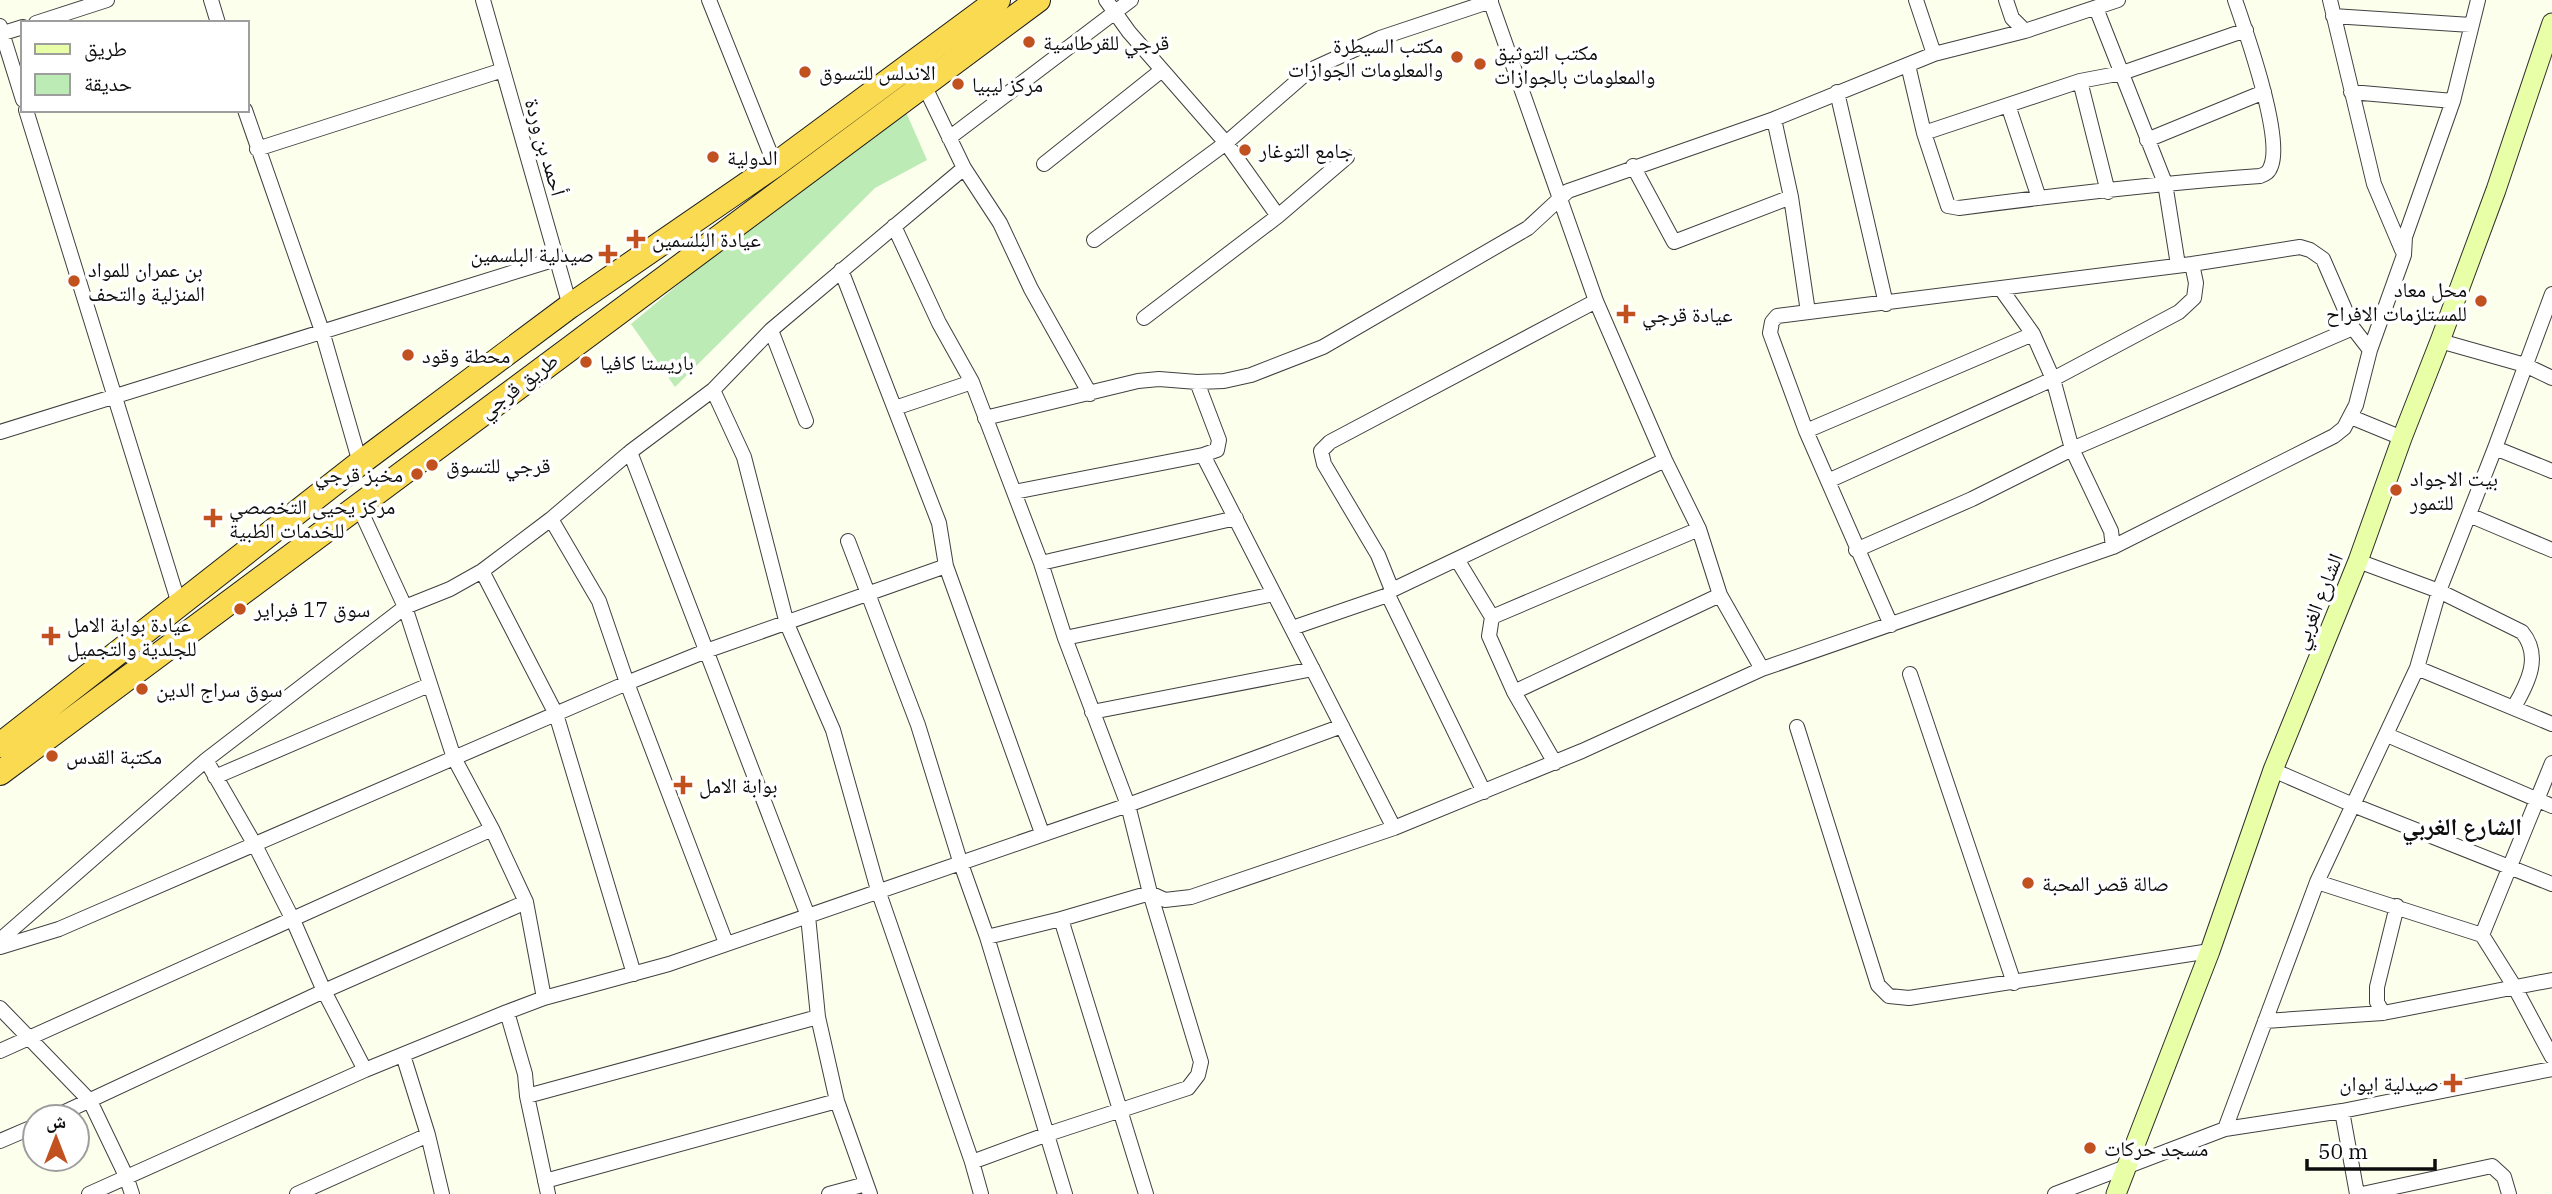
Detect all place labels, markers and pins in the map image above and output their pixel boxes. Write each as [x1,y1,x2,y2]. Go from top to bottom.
place label: قرجي للقرطاسية [1043,28,1169,59]
place label: مكتب السيطرة والمعلومات الجوازات [1288,31,1443,83]
marker: قرجي للقرطاسية [1021,34,1037,50]
place label: مكتب التوثيق والمعلومات بالجوازات [1494,38,1655,90]
marker: مكتب السيطرة والمعلومات الجوازات [1449,49,1465,65]
marker: مكتب التوثيق والمعلومات بالجوازات [1472,56,1488,72]
place label: الاندلس للتسوق [819,58,936,86]
marker: الاندلس للتسوق [797,64,813,80]
place label: مركز ليبيا [972,70,1043,98]
marker: مركز ليبيا [950,76,966,92]
place label: جامع التوغار [1258,136,1353,164]
marker: جامع التوغار [1237,142,1253,158]
place label: الدولية [727,143,778,171]
marker: الدولية [705,149,721,165]
place label: عيادة البلسمين [652,225,761,253]
marker: عيادة البلسمين [626,229,646,249]
place label: صيدلية البلسمين [470,240,594,268]
marker: صيدلية البلسمين [600,246,616,262]
place label: بن عمران للمواد المنزلية والتحف [88,255,205,307]
marker: بن عمران للمواد المنزلية والتحف [66,273,82,289]
place label: محل معاد للمستلزمات الافراح [2326,275,2467,327]
marker: محل معاد للمستلزمات الافراح [2473,293,2489,309]
place label: عيادة قرجي [1642,300,1733,331]
marker: عيادة قرجي [1616,304,1636,324]
place label: محطة وقود [422,341,510,369]
marker: محطة وقود [400,347,416,363]
place label: باريستا كافيا [600,348,694,376]
marker: باريستا كافيا [578,354,594,370]
place label: قرجي للتسوق [446,451,550,482]
marker: قرجي للتسوق [424,457,440,473]
place label: مخبز قرجي [315,460,403,491]
place label: بيت الاجواد للتمور [2409,464,2498,516]
marker: مخبز قرجي [409,466,425,482]
marker: بيت الاجواد للتمور [2388,482,2404,498]
place label: مركز يحيى التخصصي للخدمات الطبية [229,492,395,544]
marker: مركز يحيى التخصصي للخدمات الطبية [203,508,223,528]
place label: سوق 17 فبراير [253,595,370,623]
marker: سوق 17 فبراير [232,601,248,617]
place label: عيادة بوابة الامل للجلدية والتجميل [67,610,197,662]
marker: عيادة بوابة الامل للجلدية والتجميل [41,626,61,646]
place label: سوق سراج الدين [156,675,283,703]
marker: سوق سراج الدين [134,681,150,697]
place label: مكتبة القدس [66,742,162,770]
marker: مكتبة القدس [44,748,60,764]
place label: بوابة الامل [699,771,778,799]
marker: بوابة الامل [673,775,693,795]
place label: صالة قصر المحبة [2042,869,2169,897]
marker: صالة قصر المحبة [2020,875,2036,891]
place label: صيدلية ايوان [2339,1069,2439,1097]
marker: صيدلية ايوان [2445,1075,2461,1091]
place label: مسجد حركات [2104,1134,2208,1162]
marker: مسجد حركات [2082,1140,2098,1156]

